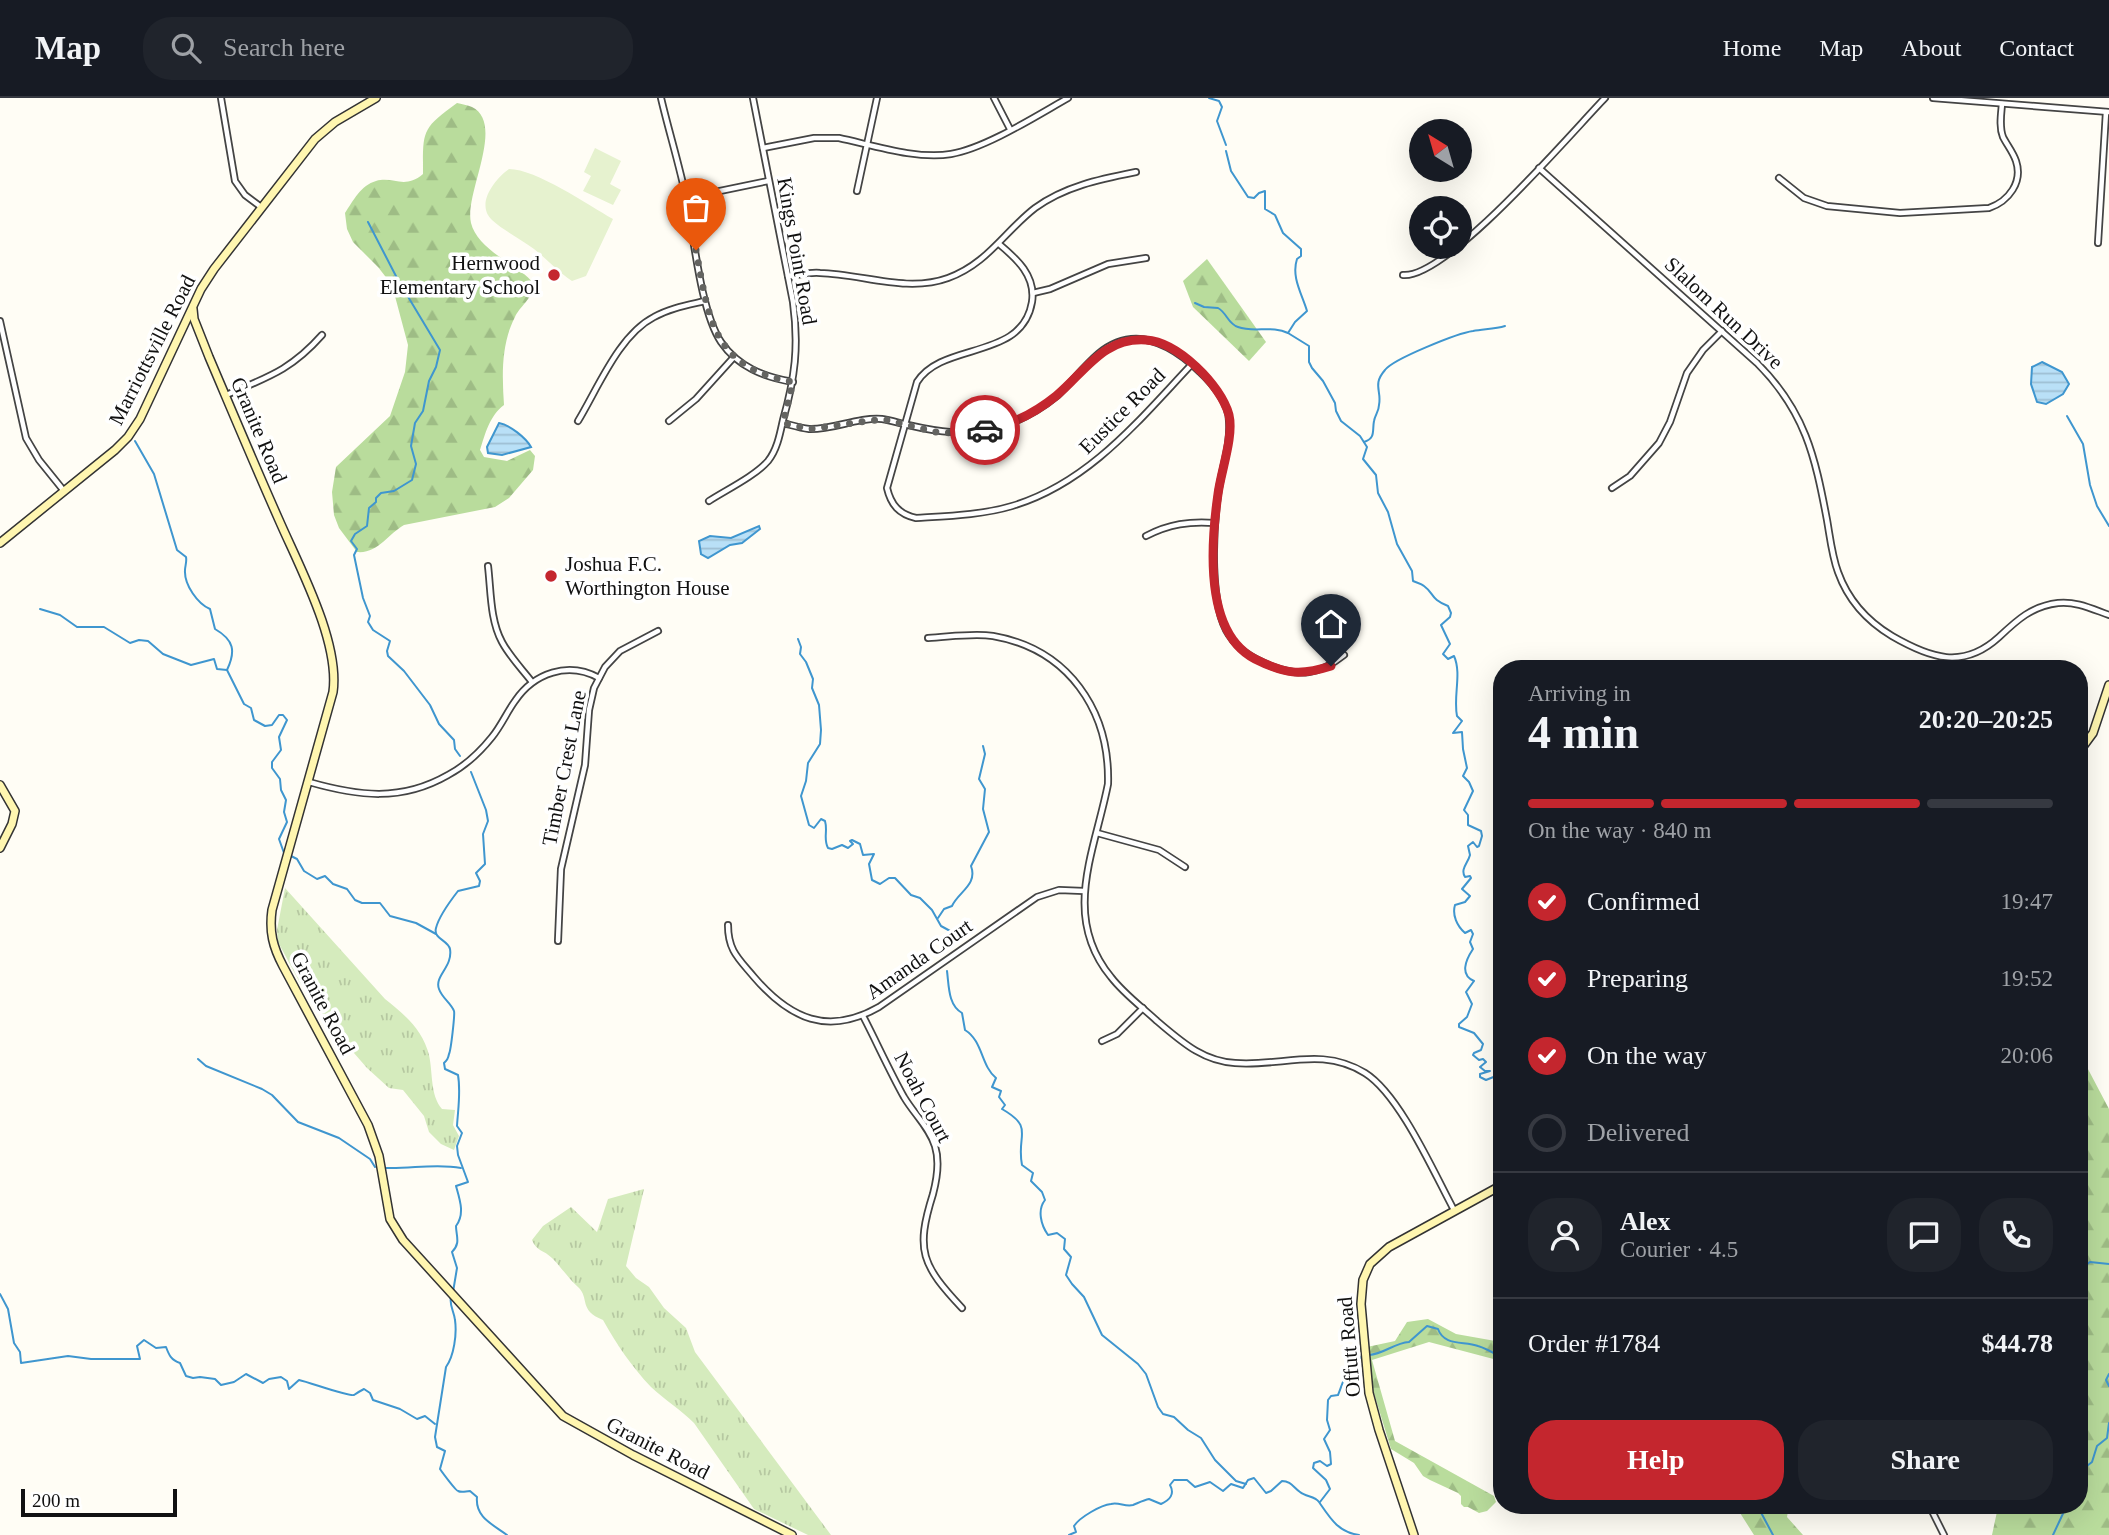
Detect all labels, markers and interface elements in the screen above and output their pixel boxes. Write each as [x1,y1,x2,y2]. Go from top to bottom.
search box [143,17,633,80]
icon: search [167,29,205,67]
text: Map [35,30,101,66]
text: Search here [223,33,345,62]
text: Home [1723,35,1781,61]
text: Map [1819,35,1863,61]
text: About [1901,35,1961,61]
text: Contact [1999,35,2074,61]
north arrow [1409,119,1472,182]
map controls [1409,119,1472,259]
street label: Kings Point Road [772,175,822,327]
pin [666,178,726,250]
icon: bag [677,189,715,227]
button: locate [1409,196,1472,259]
place label: Hernwood Elementary School [380,251,540,299]
street label: Slalom Run Drive [1660,252,1788,374]
marker: Hernwood Elementary School [546,267,562,283]
street label: Marriottsville Road [104,271,200,429]
street label: Eustice Road [1074,363,1170,459]
street label: Granite Road [226,374,292,487]
courier [950,395,1020,465]
icon: car [966,411,1004,449]
place label: Joshua F.C. Worthington House [565,552,730,600]
marker: Joshua F.C. Worthington House [543,568,559,584]
pin [1301,594,1361,666]
icon: home [1312,605,1350,643]
text: Arriving in [1528,681,1631,706]
street label: Timber Crest Lane [537,688,591,848]
text: 20:20–20:25 [1919,705,2053,734]
text: 4 min [1528,707,1639,758]
text: On the way · 840 m [1528,818,1711,843]
icon: check [1528,883,1566,921]
text: Confirmed [1587,887,1700,916]
text: 19:47 [2001,889,2053,914]
street label: Amanda Court [861,913,977,1004]
street label: Granite Road [286,948,360,1059]
icon: check [1528,960,1566,998]
text: Preparing [1587,964,1688,993]
text: 19:52 [2001,966,2053,991]
icon: check [1528,1037,1566,1075]
text: On the way [1587,1041,1707,1070]
text: 20:06 [2001,1043,2053,1068]
street label: Noah Court [889,1048,957,1146]
text: Delivered [1587,1118,1690,1147]
button: person [1528,1198,1602,1272]
button: chat [1887,1198,1961,1272]
button: phone [1979,1198,2053,1272]
text: Alex [1620,1207,1671,1236]
text: Courier · 4.5 [1620,1237,1738,1262]
street label: Offutt Road [1333,1295,1365,1398]
text: Order #1784 [1528,1329,1660,1358]
text: $44.78 [1982,1329,2053,1358]
street label: Granite Road [602,1412,714,1484]
button: Help [1528,1420,1784,1500]
button: Share [1798,1420,2053,1500]
scale bar [21,1486,177,1518]
text: 200 m [32,1490,80,1511]

